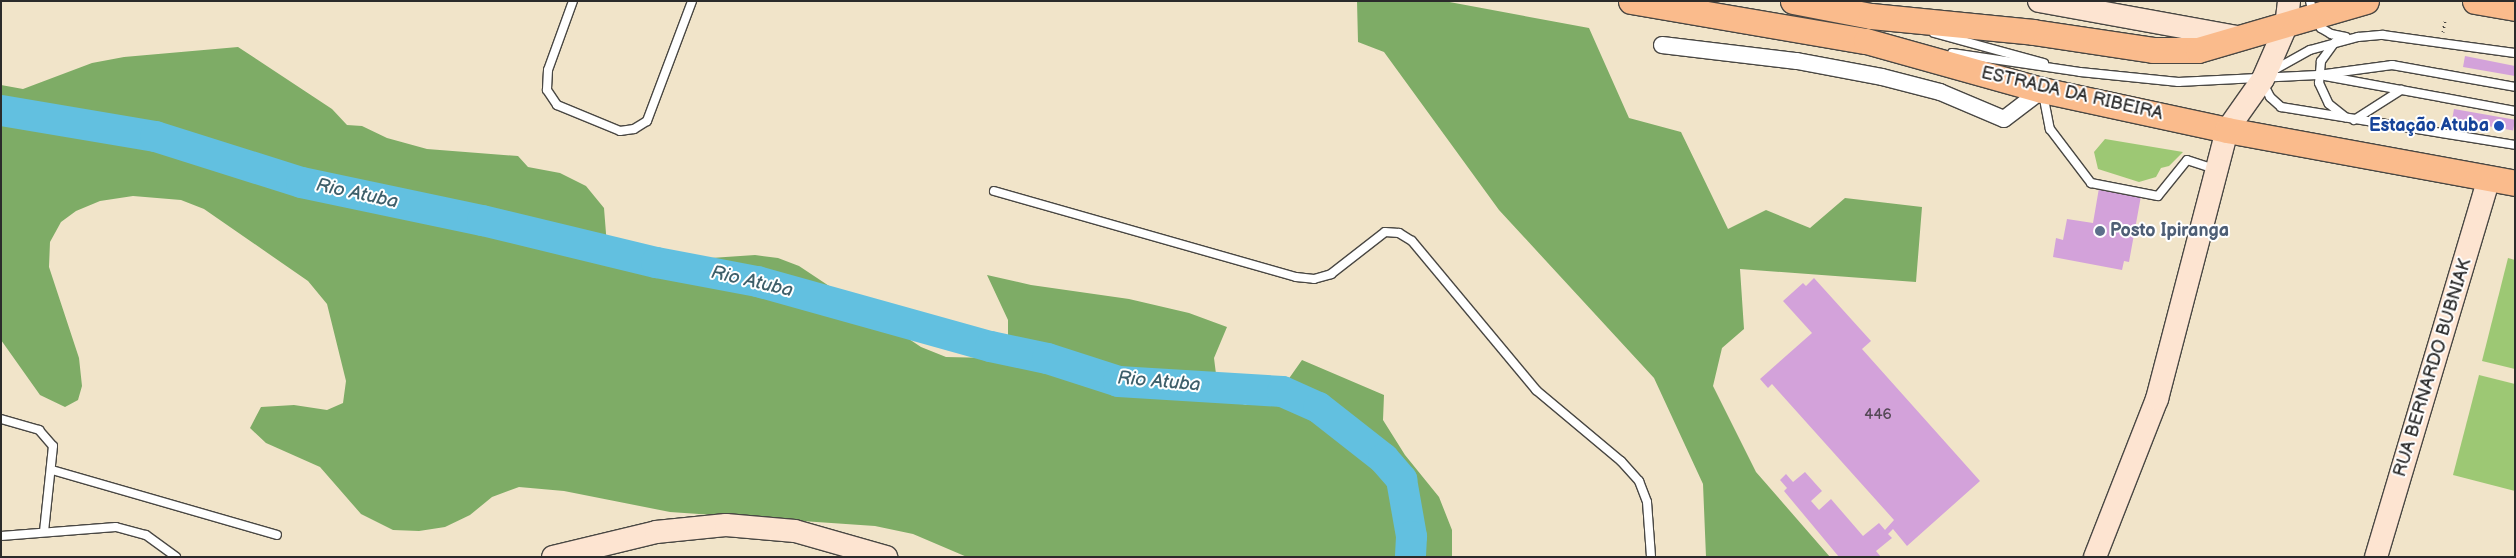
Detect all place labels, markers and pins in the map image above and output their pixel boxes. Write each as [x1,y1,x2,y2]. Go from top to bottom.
place label: Estação Atuba [2369,115,2489,137]
marker: Estação Atuba [2493,120,2505,132]
place label: Posto Ipiranga [2110,220,2229,242]
marker: Posto Ipiranga [2094,225,2106,237]

